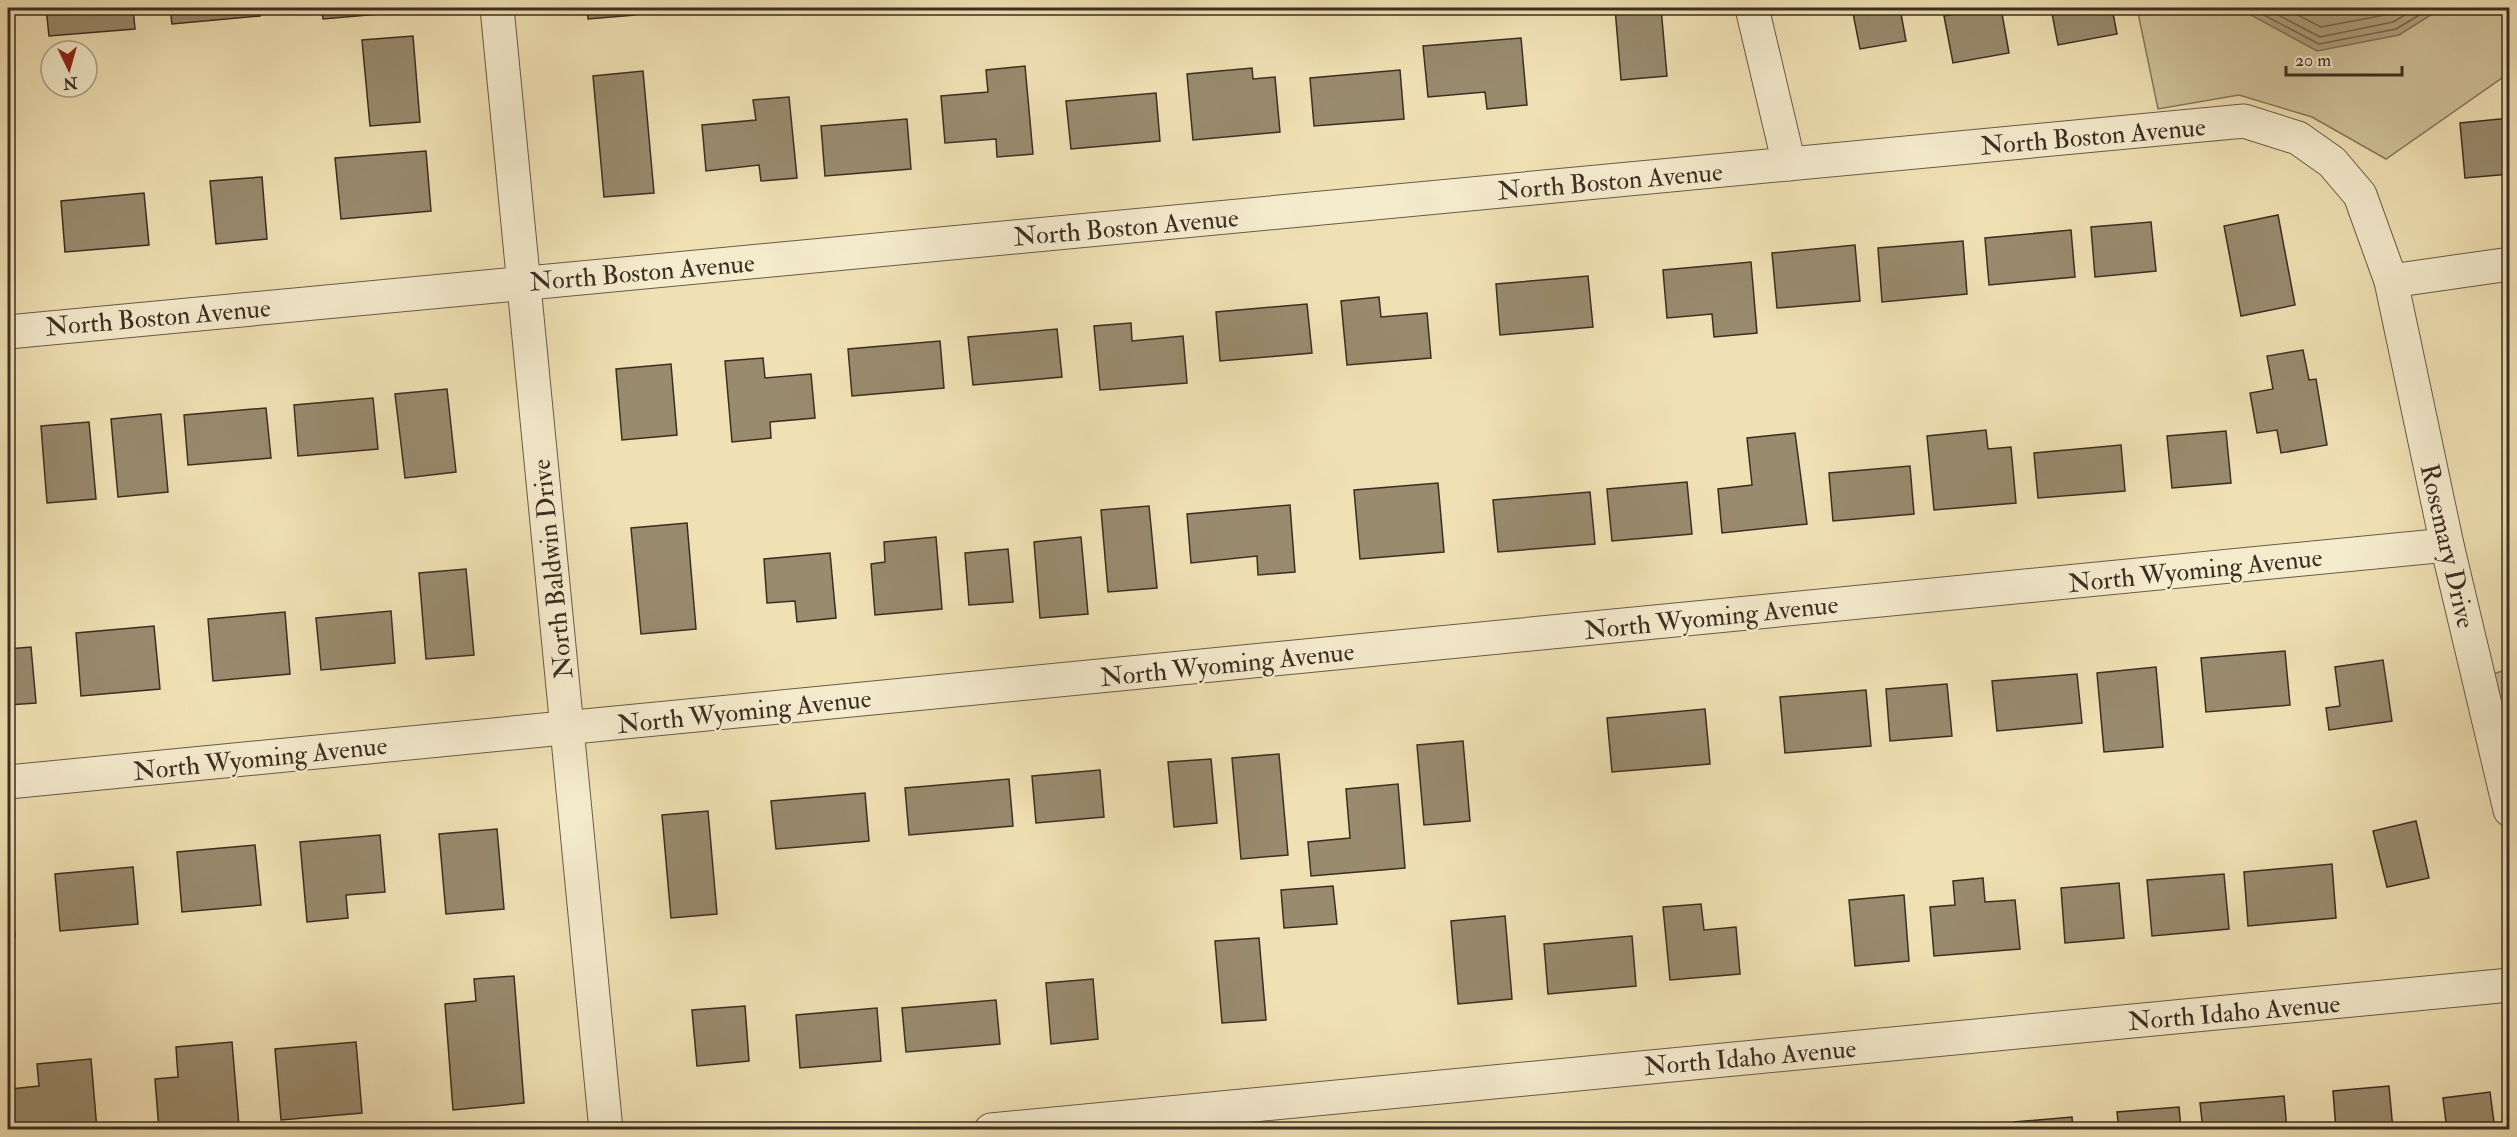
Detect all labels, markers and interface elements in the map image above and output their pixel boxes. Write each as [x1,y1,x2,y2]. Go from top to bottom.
north arrow [39,39,99,99]
scale bar [2286,39,2402,77]
text: 20 m [2295,49,2331,72]
text: N [62,72,79,94]
street label: North Boston Avenue [1979,111,2207,163]
street label: North Boston Avenue [1496,156,1724,208]
street label: North Boston Avenue [1012,202,1240,254]
street label: North Boston Avenue [528,247,756,299]
street label: North Boston Avenue [44,292,272,344]
street label: North Baldwin Drive [526,457,580,680]
street label: Rosemary Drive [2413,461,2481,632]
street label: North Wyoming Avenue [2066,542,2324,600]
street label: North Wyoming Avenue [1582,589,1840,647]
street label: North Wyoming Avenue [1098,636,1356,694]
street label: North Wyoming Avenue [615,683,873,741]
street label: North Wyoming Avenue [131,730,389,788]
street label: North Idaho Avenue [2127,988,2342,1038]
street label: North Idaho Avenue [1643,1033,1858,1083]

